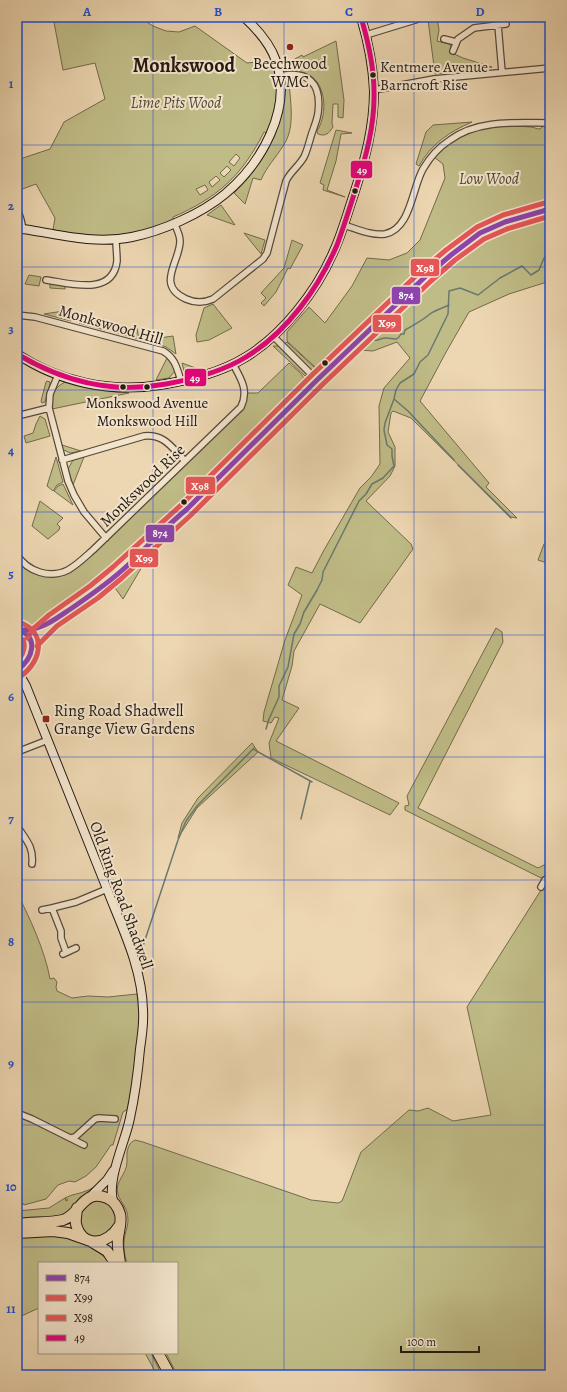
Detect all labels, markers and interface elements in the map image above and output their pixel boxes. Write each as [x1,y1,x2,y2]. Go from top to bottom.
text: A [82,3,92,20]
text: B [214,3,222,20]
text: C [345,3,353,20]
text: D [475,3,485,20]
marker: Beechwood WMC [285,42,295,52]
district label: Monkswood [133,52,235,79]
place label: Beechwood WMC [253,53,328,93]
place label: Kentmere Avenue Barncroft Rise [380,57,488,95]
marker: Kentmere Avenue Barncroft Rise [368,70,378,80]
text: 1 [9,75,14,92]
park label: Lime Pits Wood [131,92,222,114]
line badge: 49 [350,160,373,179]
text: 49 [357,163,367,178]
park label: Low Wood [459,168,520,190]
unlabelled marker [350,186,360,196]
text: 2 [8,197,15,214]
line badge: X98 [410,258,440,277]
text: X98 [416,261,434,276]
line badge: 874 [391,286,421,305]
text: 874 [398,288,414,303]
street label: Monkswood Hill [56,300,165,350]
line badge: X99 [372,314,402,333]
text: X99 [378,316,396,331]
text: 3 [8,320,14,337]
unlabelled marker [320,358,330,368]
line badge: 49 [184,368,207,387]
text: 49 [190,371,200,386]
unlabelled marker [118,382,128,392]
marker: Monkswood Avenue Monkswood Hill [142,382,152,392]
place label: Monkswood Avenue Monkswood Hill [86,393,209,431]
street label: Monkswood Rise [95,439,190,532]
text: 4 [8,442,14,459]
line badge: X98 [185,476,216,495]
text: X98 [191,479,209,494]
unlabelled marker [179,497,189,507]
line badge: 874 [145,524,175,543]
text: 874 [152,526,168,541]
line badge: X99 [129,548,159,568]
text: X99 [135,551,153,566]
text: 5 [8,565,14,582]
text: 6 [8,688,14,705]
place label: Ring Road Shadwell Grange View Gardens [54,700,195,740]
marker: Ring Road Shadwell Grange View Gardens [41,714,51,724]
text: 7 [8,810,14,827]
street label: Old Ring Road Shadwell [84,818,158,973]
text: 8 [8,933,14,950]
text: 9 [8,1055,14,1072]
text: 10 [5,1178,17,1195]
legend [38,1262,178,1354]
text: 874 [74,1270,91,1286]
text: X99 [74,1290,93,1306]
text: 11 [6,1300,16,1317]
text: X98 [74,1310,93,1326]
scale bar [401,1328,479,1354]
text: 49 [74,1330,85,1346]
text: 100 m [407,1334,436,1350]

